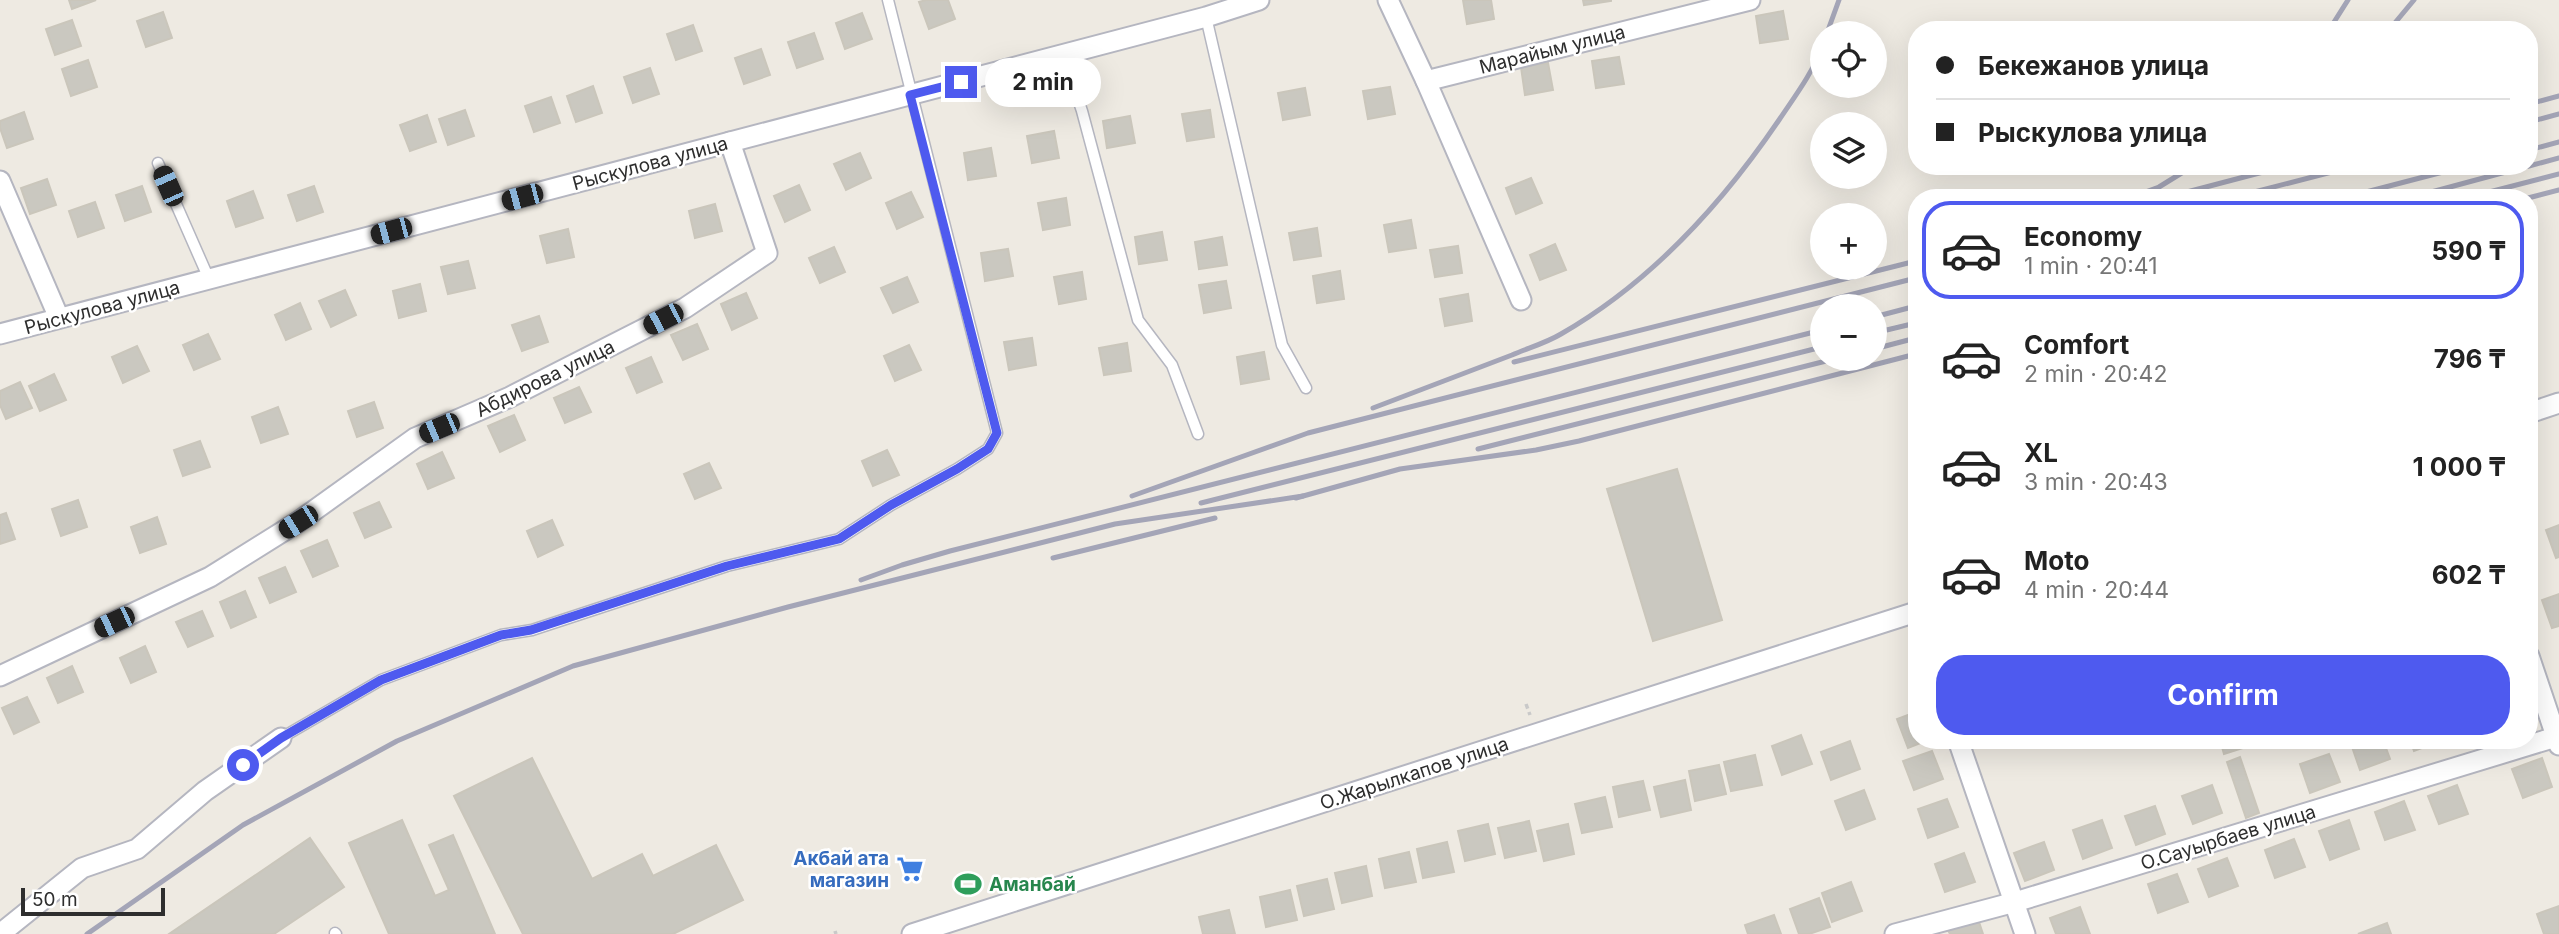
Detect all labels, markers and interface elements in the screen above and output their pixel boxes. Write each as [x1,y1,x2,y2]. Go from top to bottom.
street label: Марайым улица [1477,20,1627,79]
map controls [1810,21,1887,371]
button: locate [1810,21,1887,98]
text: Бекежанов улица [1978,50,2209,81]
callout: 2 min [986,57,1101,106]
route end [945,66,977,98]
text: 2 min [1012,68,1074,96]
button: layers [1810,112,1887,189]
text: Рыскулова улица [1978,117,2207,148]
street label: Рыскулова улица [570,132,730,195]
car [150,163,187,209]
car [499,181,546,213]
button: + [1810,203,1887,280]
car [368,215,415,247]
icon: car [1940,219,2003,282]
text: Economy [2024,221,2142,252]
text: 590 ₸ [2431,235,2506,266]
text: 1 min · 20:41 [2024,252,2158,280]
street label: Рыскулова улица [22,276,182,339]
button: − [1810,294,1887,371]
car [640,300,687,338]
icon: car [1940,327,2003,390]
text: Comfort [2024,329,2129,360]
street label: Абдирова улица [472,335,618,422]
text: 796 ₸ [2434,343,2506,374]
text: 2 min · 20:42 [2024,360,2167,388]
car [416,410,463,446]
icon: car [1940,435,2003,498]
text: XL [2024,437,2058,468]
text: 1 000 ₸ [2413,451,2506,482]
text: 3 min · 20:43 [2024,468,2168,496]
car [275,502,322,542]
icon: car [1940,543,2003,606]
text: Moto [2024,545,2089,576]
text: 602 ₸ [2432,559,2506,590]
text: 4 min · 20:44 [2024,576,2169,604]
car [91,604,138,640]
button: Confirm [1936,655,2510,735]
street label: О.Жарылкапов улица [1317,732,1511,815]
route start [227,749,259,781]
street label: О.Сауырбаев улица [2138,800,2319,875]
place label: Акбай ата магазин [793,847,889,892]
supermarket icon: Акбай ата магазин [895,854,925,884]
sports icon: Аманбай [953,869,983,899]
place label: Аманбай [989,873,1076,896]
scale bar [21,885,164,917]
text: 50 m [32,888,78,911]

